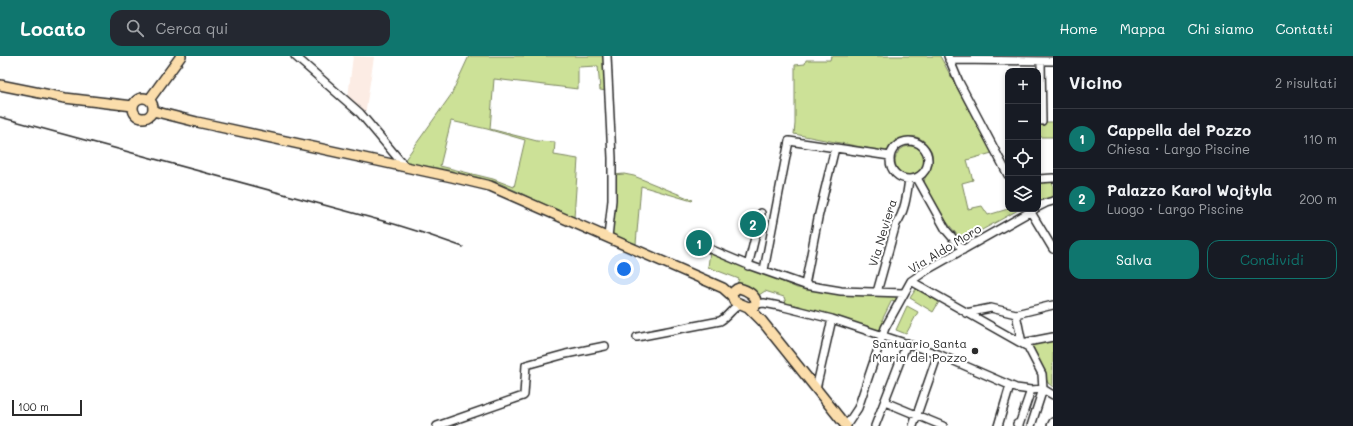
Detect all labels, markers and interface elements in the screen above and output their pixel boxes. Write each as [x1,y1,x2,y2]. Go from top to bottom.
search box [110,10,390,46]
text: Locato [20,16,86,41]
icon: search [124,17,146,39]
text: Cerca qui [156,18,228,38]
text: Home [1060,19,1098,38]
text: Mappa [1120,19,1166,38]
text: Chi siamo [1188,19,1253,38]
text: Contatti [1275,19,1333,38]
map controls [1005,68,1041,212]
button: + [1005,68,1041,104]
text: Vicino [1069,71,1122,93]
text: 2 risultati [1275,74,1337,91]
button: − [1005,104,1041,140]
text: Cappella del Pozzo [1107,120,1251,140]
text: 1 [1079,130,1085,147]
text: 110 m [1303,130,1337,147]
button: locate [1005,140,1041,176]
text: Chiesa · Largo Piscine [1107,140,1250,157]
button: layers [1005,176,1041,212]
text: Palazzo Karol Wojtyla [1107,180,1272,200]
text: 2 [1078,190,1086,207]
text: 200 m [1299,190,1337,207]
street label: Via Neviera [864,197,900,268]
text: Luogo · Largo Piscine [1107,200,1244,217]
pin: 2 [740,209,766,239]
street label: Via Aldo Moro [905,220,984,276]
pin: 1 [686,228,712,258]
button: Salva [1069,240,1199,279]
button: Condividi [1207,240,1337,279]
your location [614,259,634,279]
place label: Santuario Santa Maria del Pozzo [872,335,967,365]
marker: Santuario Santa Maria del Pozzo [970,346,980,356]
scale bar [12,398,82,417]
text: 100 m [18,399,49,414]

